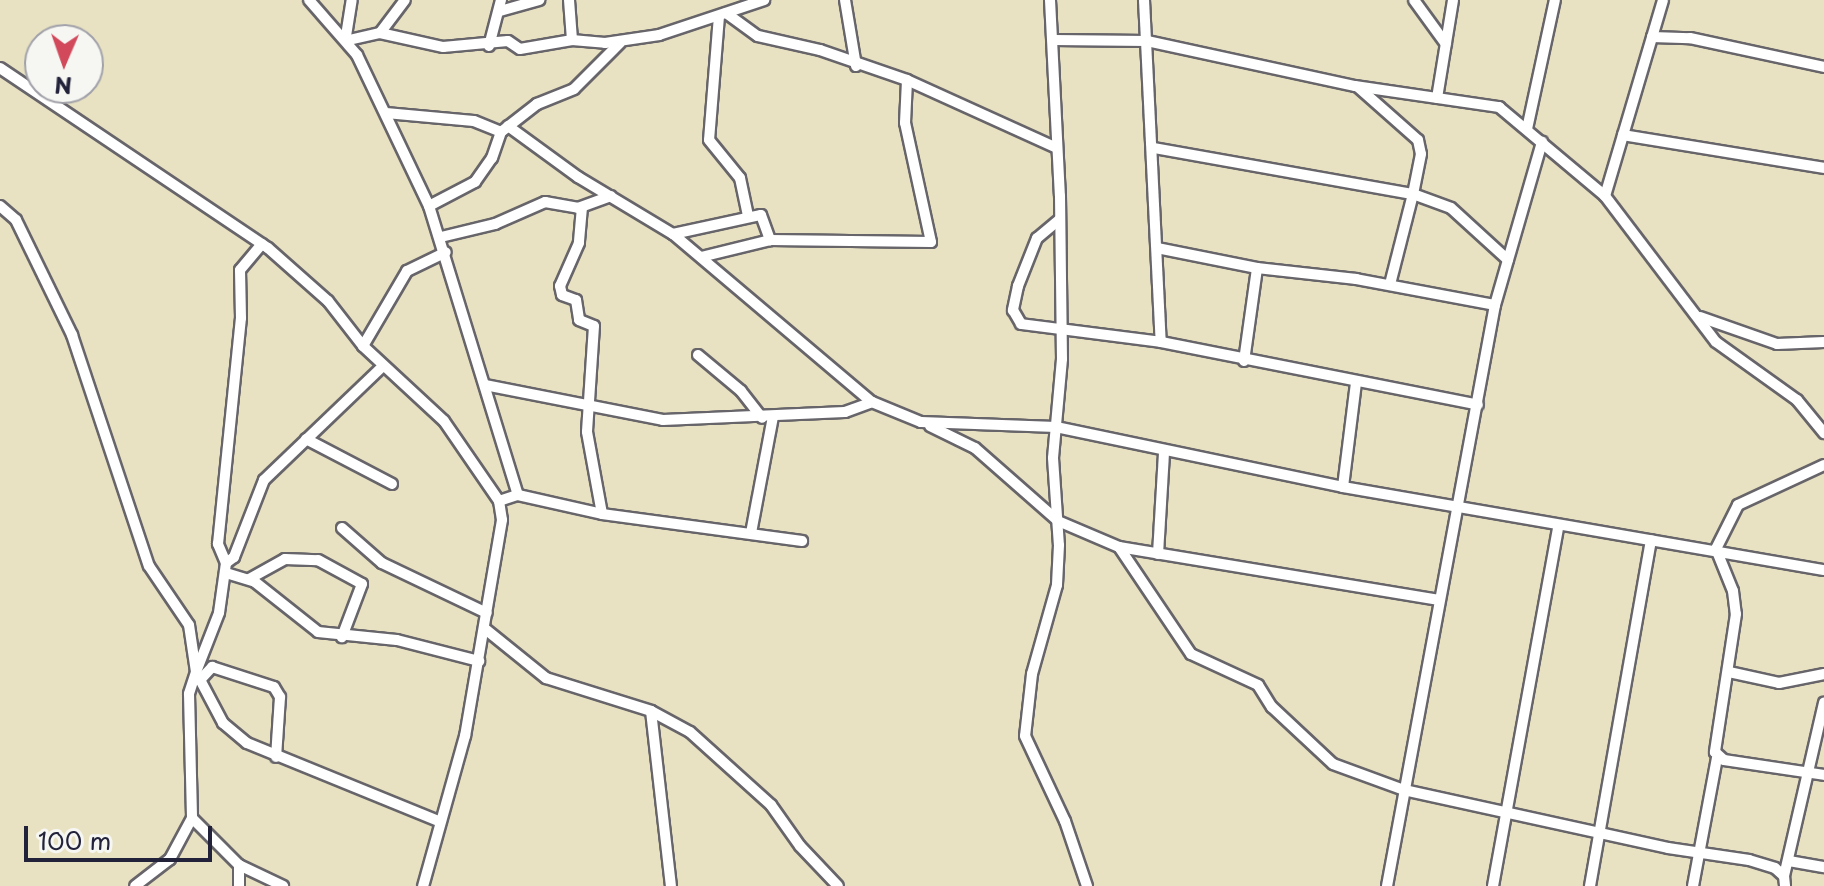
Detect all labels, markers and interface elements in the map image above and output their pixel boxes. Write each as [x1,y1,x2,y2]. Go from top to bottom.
north arrow [24,24,104,104]
text: N [54,70,73,103]
scale bar [28,810,216,860]
text: 100 m [38,822,111,858]

